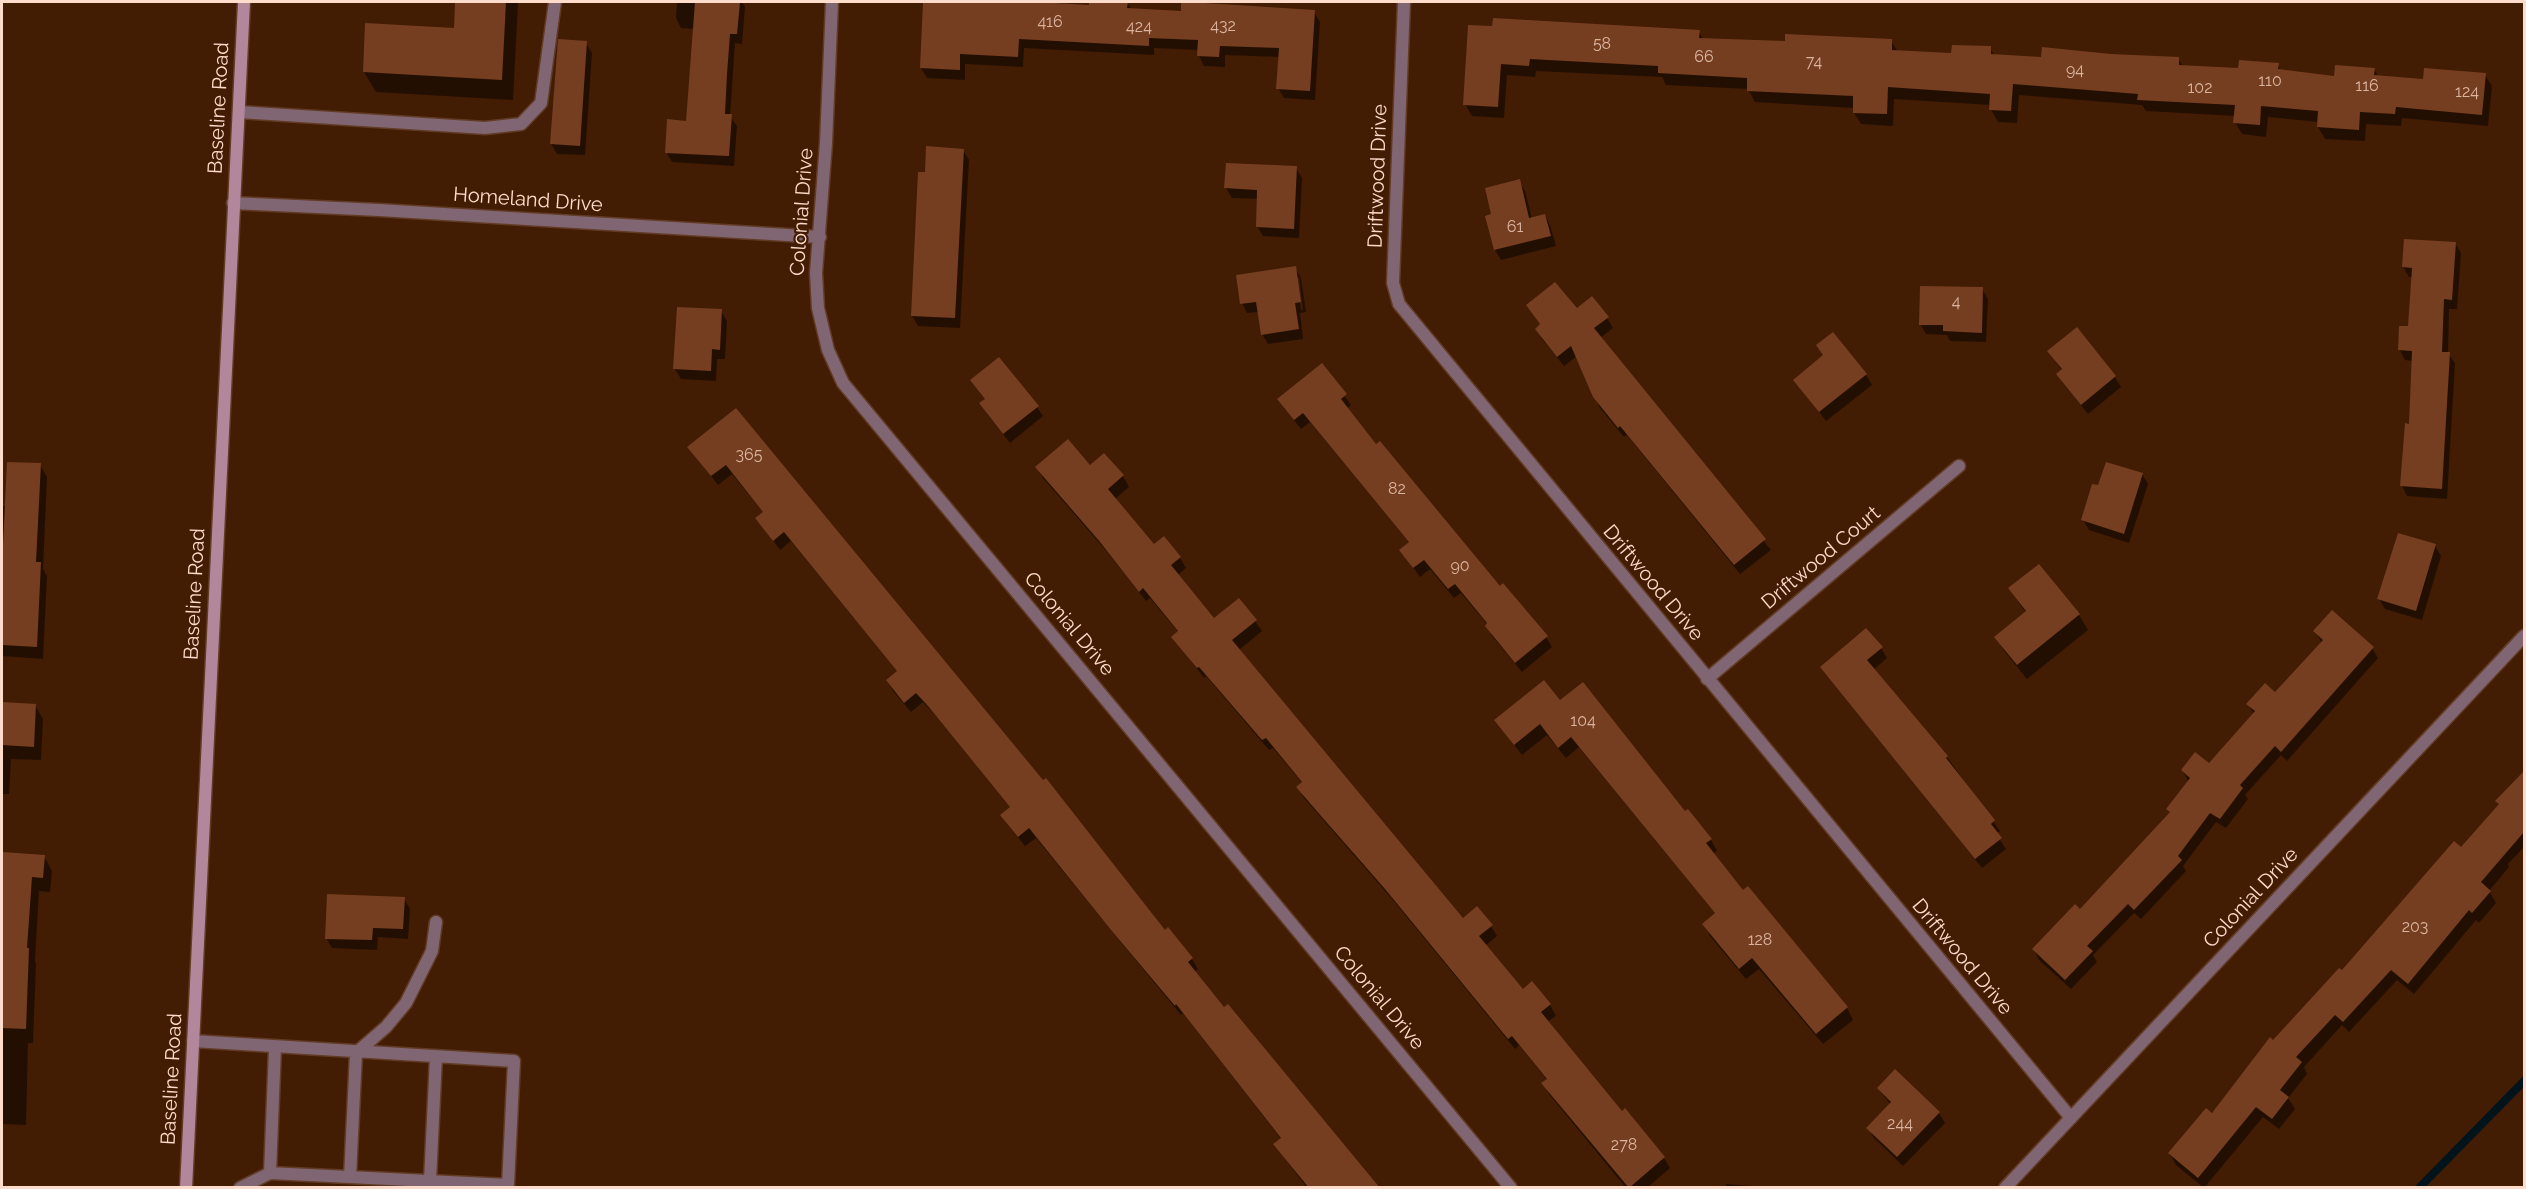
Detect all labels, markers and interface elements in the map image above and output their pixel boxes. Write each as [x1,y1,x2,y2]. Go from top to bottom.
house number: 416 [1037,12,1063,32]
house number: 432 [1210,16,1236,36]
house number: 424 [1126,17,1152,37]
house number: 58 [1593,34,1611,54]
street label: Baseline Road [204,42,234,174]
house number: 66 [1694,47,1714,67]
house number: 74 [1806,52,1822,72]
house number: 94 [2066,60,2084,80]
house number: 110 [2258,71,2282,91]
house number: 116 [2355,76,2379,96]
house number: 102 [2188,78,2212,98]
house number: 124 [2455,82,2479,102]
street label: Driftwood Drive [1363,104,1393,248]
street label: Colonial Drive [786,147,818,277]
street label: Homeland Drive [452,183,604,217]
house number: 61 [1507,217,1523,237]
house number: 4 [1952,292,1960,312]
house number: 365 [736,445,762,465]
house number: 82 [1388,479,1406,499]
street label: Driftwood Court [1757,501,1885,615]
street label: Driftwood Drive [1598,520,1708,646]
street label: Baseline Road [180,528,210,660]
house number: 90 [1450,556,1470,576]
street label: Colonial Drive [1019,567,1119,681]
house number: 104 [1570,711,1596,731]
street label: Colonial Drive [2199,843,2303,953]
street label: Driftwood Drive [1907,894,2017,1020]
house number: 203 [2402,917,2428,937]
house number: 128 [1748,930,1772,950]
street label: Colonial Drive [1329,941,1429,1055]
street label: Baseline Road [157,1013,187,1145]
house number: 244 [1887,1114,1913,1134]
house number: 278 [1611,1135,1637,1155]

